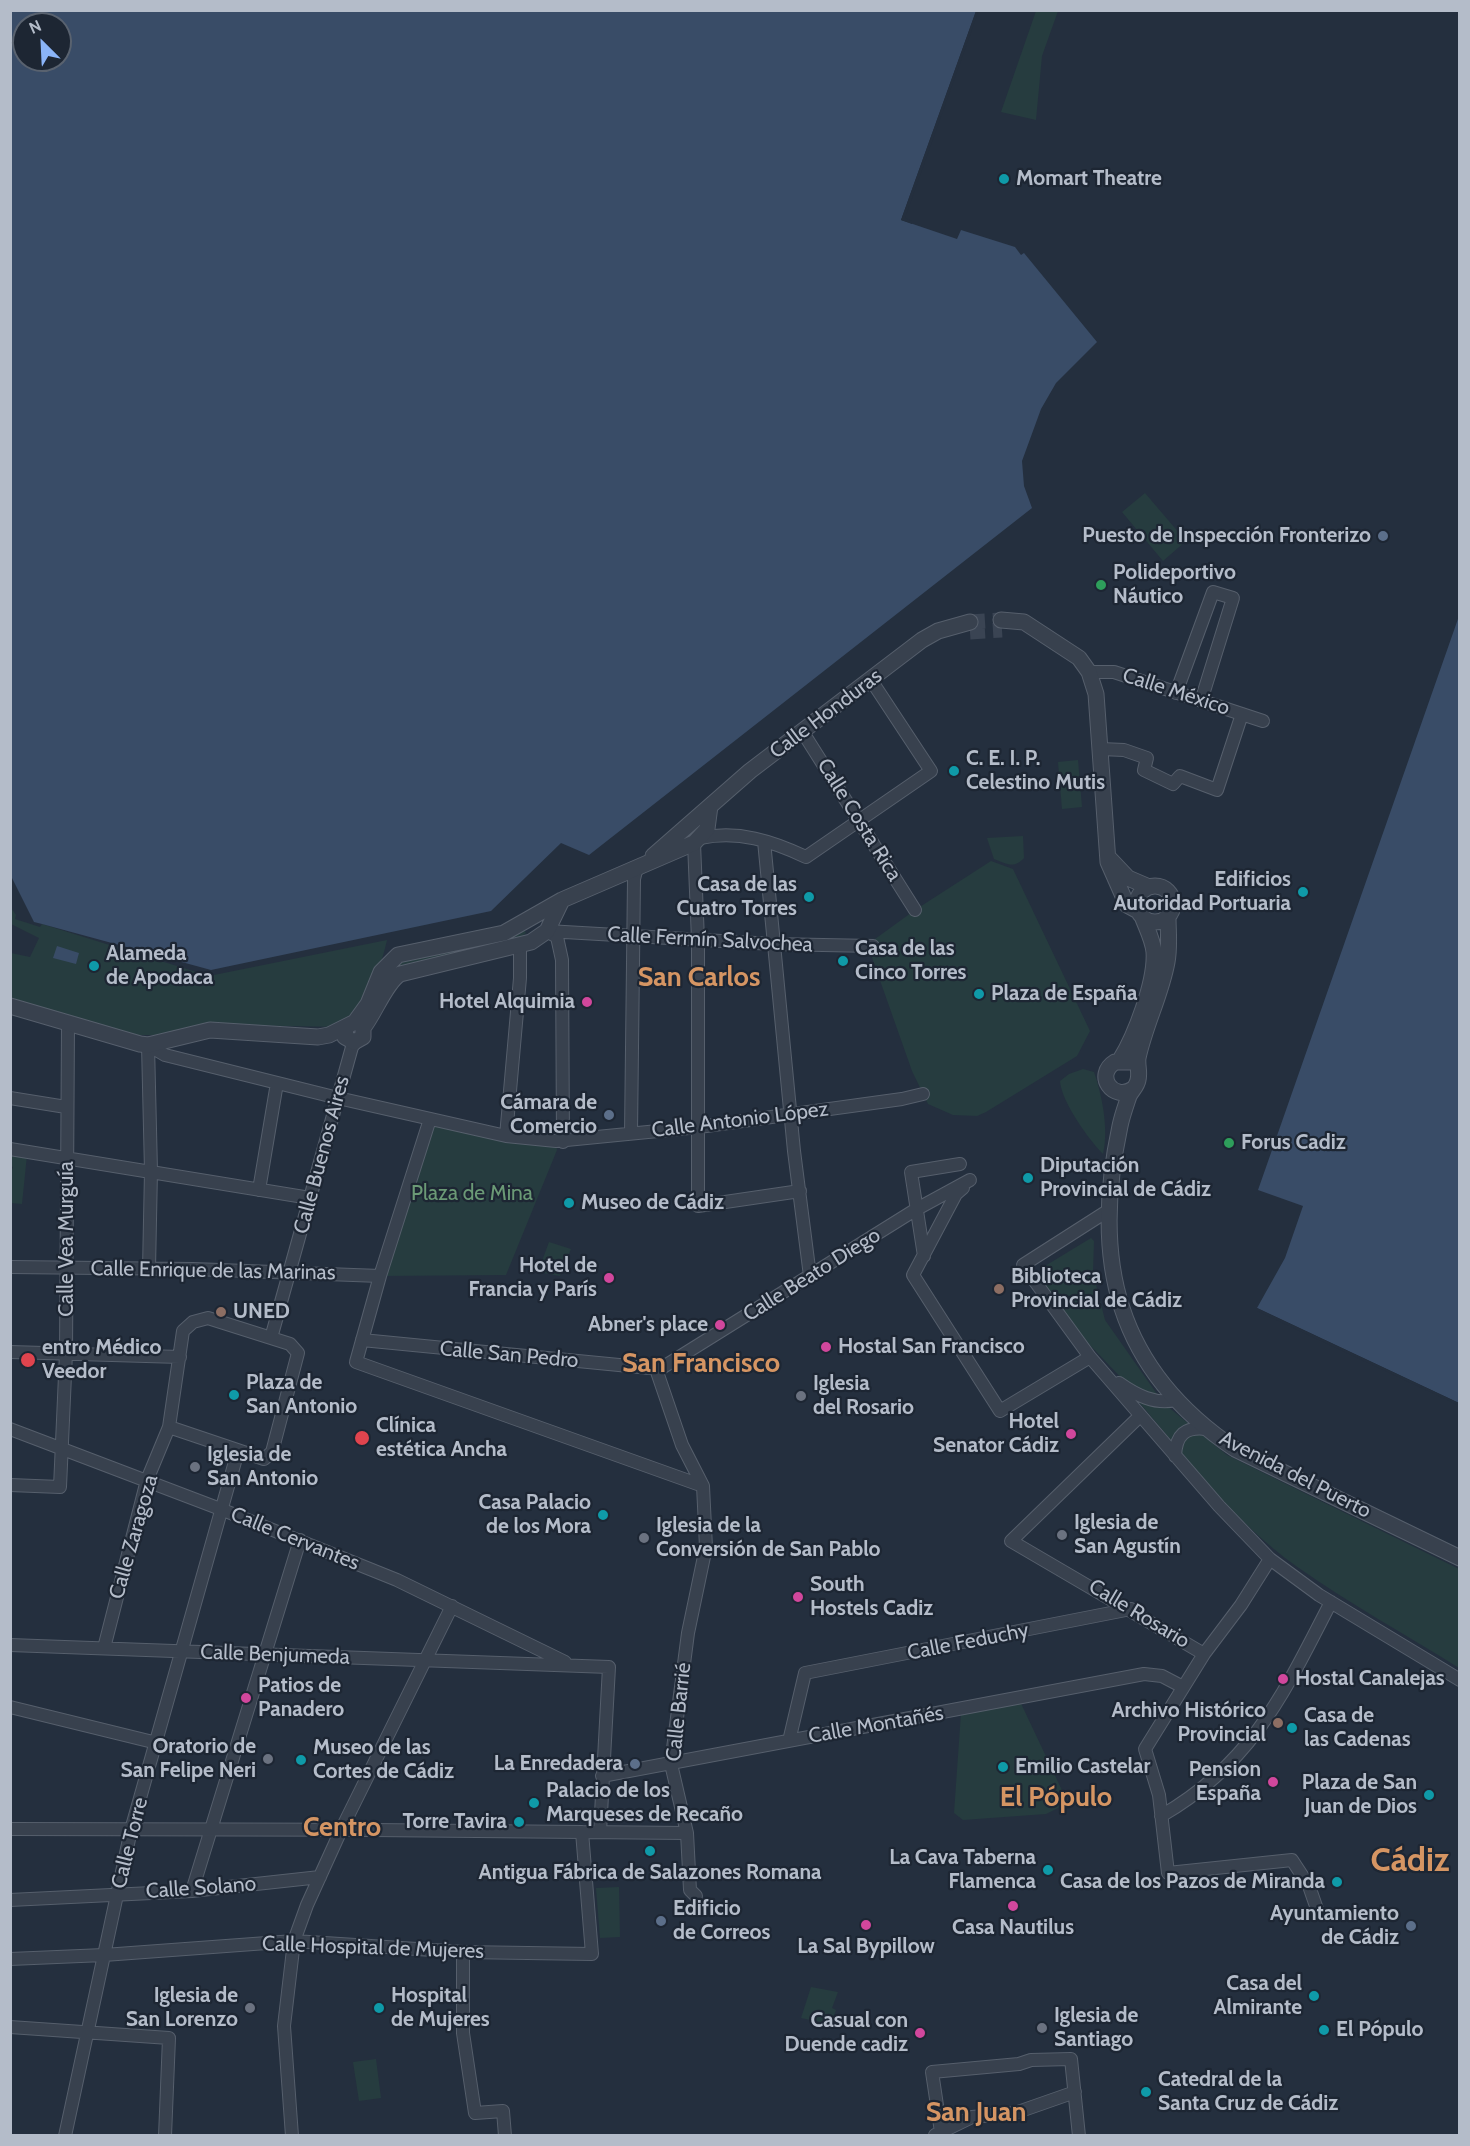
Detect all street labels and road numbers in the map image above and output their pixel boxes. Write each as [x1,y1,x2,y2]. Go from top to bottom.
street label: Calle México [1119,663,1233,721]
street label: Calle Honduras [765,664,887,764]
street label: Calle Costa Rica [811,754,907,886]
street label: Calle Fermín Salvochea [607,922,813,958]
street label: Calle Buenos Aires [289,1073,355,1237]
street label: Calle Antonio López [650,1097,830,1143]
street label: Calle Vea Murguía [54,1161,80,1317]
street label: Calle Beato Diego [739,1223,885,1327]
street label: Calle Enrique de las Marinas [90,1256,336,1286]
street label: Calle San Pedro [439,1336,579,1374]
street label: Avenida del Puerto [1215,1426,1375,1524]
street label: Calle Zaragoza [104,1472,164,1602]
street label: Calle Cervantes [227,1502,363,1576]
street label: Calle Rosario [1084,1574,1194,1654]
street label: Calle Feduchy [905,1618,1031,1666]
street label: Calle Benjumeda [200,1640,350,1670]
street label: Calle Barrié [661,1661,697,1763]
street label: Calle Montañés [807,1701,945,1749]
street label: Calle Torre [107,1795,153,1891]
street label: Calle Solano [145,1872,257,1904]
street label: Calle Hospital de Mujeres [262,1932,484,1964]

